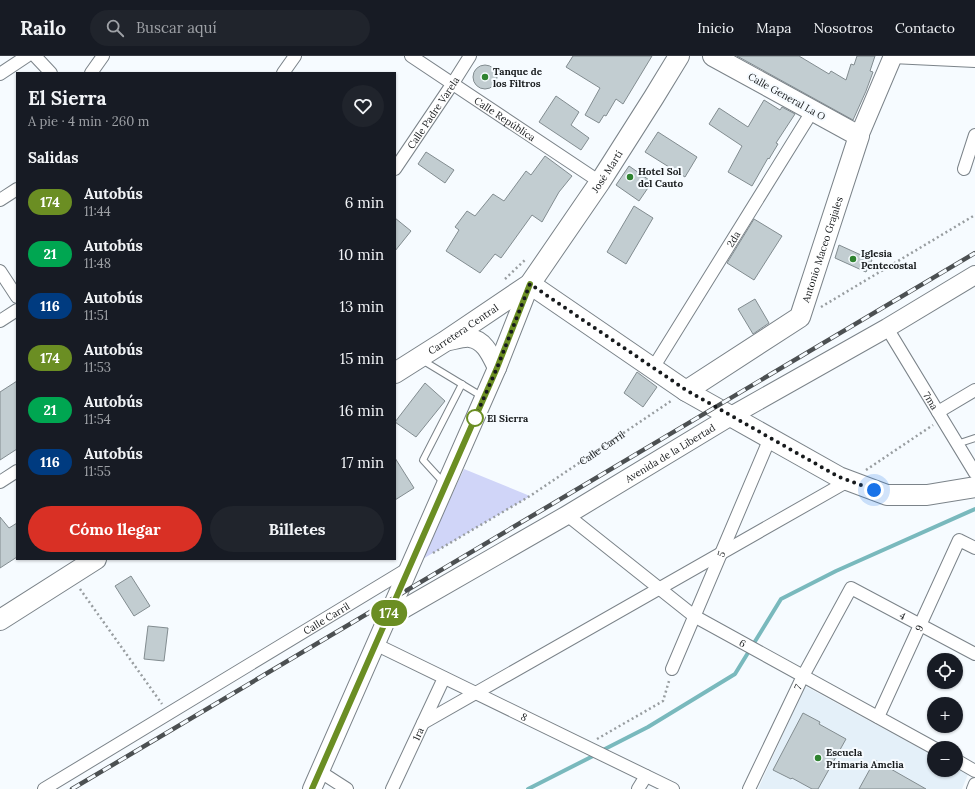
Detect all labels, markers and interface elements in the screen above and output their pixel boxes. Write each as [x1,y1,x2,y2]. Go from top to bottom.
search box [90,10,370,46]
text: Railo [20,16,66,40]
icon: search [104,17,126,39]
text: Buscar aquí [136,18,217,37]
text: Inicio [697,19,734,37]
text: Mapa [756,19,792,37]
text: Nosotros [814,19,873,37]
text: Contacto [895,19,955,37]
place label: Tanque de los Filtros [493,65,543,90]
street label: Calle General La O [746,70,828,123]
marker: Tanque de los Filtros [480,72,490,82]
street label: Calle Padre Varela [404,74,462,151]
button: heart [342,85,384,127]
text: El Sierra [28,86,107,110]
street label: Calle República [472,94,538,144]
text: A pie · 4 min · 260 m [28,113,149,130]
text: Salidas [28,148,79,167]
street label: José Martí [588,148,626,196]
place label: Hotel Sol del Cauto [638,165,683,190]
marker: Hotel Sol del Cauto [625,172,635,182]
text: Autobús [84,184,143,203]
text: 174 [40,193,60,211]
text: 6 min [345,193,384,212]
street label: Antonio Maceo Grajales [799,195,846,305]
text: 11:44 [84,203,111,220]
street label: 2da [724,229,743,250]
text: Autobús [84,236,143,255]
text: 21 [43,245,57,263]
text: 10 min [339,245,384,264]
place label: Iglesia Pentecostal [861,247,917,272]
marker: Iglesia Pentecostal [848,254,858,264]
text: 11:48 [84,255,111,272]
text: Autobús [84,288,143,307]
text: 116 [40,297,60,315]
text: 13 min [340,297,384,316]
street label: Carretera Central [426,301,501,358]
text: 11:51 [84,307,109,324]
text: Autobús [84,340,143,359]
text: 174 [40,349,60,367]
text: 15 min [340,349,384,368]
text: 11:53 [84,359,111,376]
street label: 7ma [920,390,941,412]
text: Autobús [84,392,143,411]
text: 21 [43,401,57,419]
text: 16 min [339,401,384,420]
marker: El Sierra [466,409,484,427]
text: 11:54 [84,411,111,428]
place label: El Sierra [487,412,529,425]
street label: Avenida de la Libertad [622,421,718,486]
street label: Calle Carril [577,428,627,468]
text: Autobús [84,444,143,463]
text: 116 [40,453,60,471]
text: 17 min [341,453,384,472]
text: 11:55 [84,463,111,480]
your location [864,480,884,500]
button: Cómo llegar [28,506,202,552]
button: Billetes [210,506,384,552]
street label: 5 [714,549,728,559]
street label: Calle Carril [301,599,352,638]
line badge: 174 [366,600,412,626]
text: 174 [379,604,399,622]
street label: 4 [897,609,908,623]
street label: 9 [912,623,926,633]
street label: 6 [737,636,748,650]
map controls [927,653,963,777]
button: locate [927,653,963,689]
street label: 7 [791,682,805,692]
button: + [927,697,963,733]
street label: 8 [519,710,530,724]
street label: 1ra [410,725,427,743]
button: − [927,741,963,777]
place label: Escuela Primaria Amelia [826,746,904,771]
marker: Escuela Primaria Amelia [813,753,823,763]

